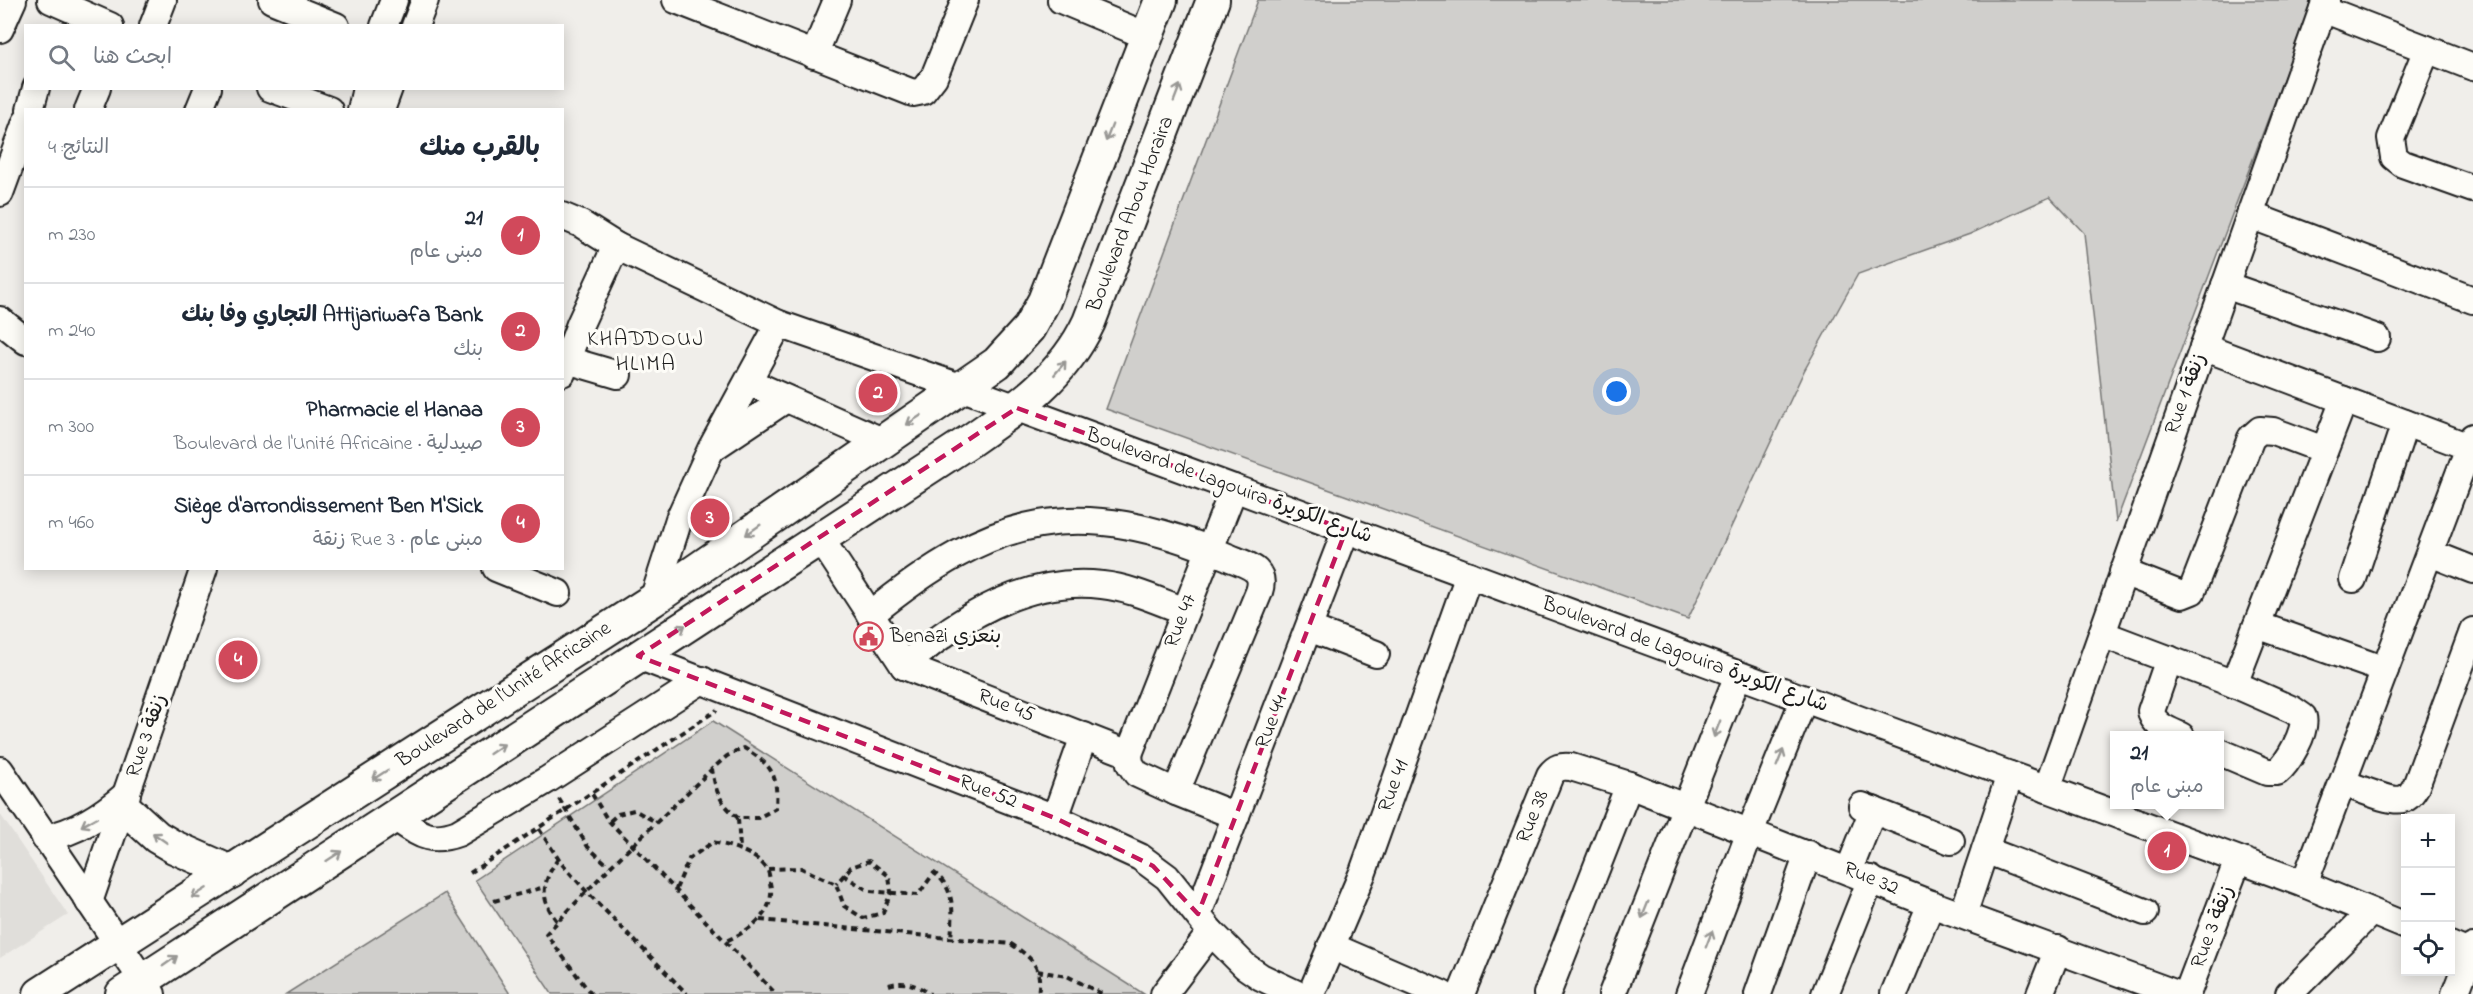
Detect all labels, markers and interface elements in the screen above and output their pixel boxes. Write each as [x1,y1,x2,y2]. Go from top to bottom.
search box [24,24,564,90]
icon: search [45,41,78,74]
text: ابحث هنا [93,42,172,74]
one-way arrow [1172,84,1183,103]
street label: Boulevard Abou Horaira [1079,112,1182,317]
one-way arrow [1103,123,1114,142]
text: بالقرب منك [419,130,540,168]
text: النتائج: 4 [48,134,109,163]
text: 21 [465,203,483,235]
text: 230 m [48,221,95,250]
text: 1 [517,221,524,250]
text: مبنى عام [410,238,483,267]
text: Attijariwafa Bank التجاري وفا بنك [181,300,483,332]
text: 240 m [48,317,95,346]
text: 2 [516,317,525,346]
district label: KHADDOUJ HLIMA [587,324,705,381]
text: بنك [453,336,483,365]
street label: Rue 1 زنقة [2157,349,2215,439]
one-way arrow [1053,361,1067,376]
pin: 2 [858,370,898,416]
your location [1602,377,1631,406]
text: Pharmacie el Hanaa [306,395,483,427]
text: 300 m [48,413,94,442]
text: 3 [516,413,525,442]
one-way arrow [906,414,923,426]
street label: Boulevard de Lagouira شارع الكويرة [1080,420,1376,554]
text: صيدلية · Boulevard de l'Unité Africaine [174,430,483,459]
text: Siège d'arrondissement Ben M'Sick [174,491,483,523]
pin: 3 [690,496,730,540]
text: 460 m [48,509,94,538]
text: 4 [516,509,525,538]
one-way arrow [746,524,762,536]
text: مبنى عام · Rue 3 زنقة [313,526,483,555]
street label: Rue 47 [1157,589,1205,652]
street label: Boulevard de Lagouira شارع الكويرة [1536,589,1832,723]
street label: Boulevard de l'Unité Africaine [390,614,618,776]
public building icon: Benazi بنعزي [853,621,885,653]
place label: Benazi بنعزي [889,622,1001,652]
one-way arrow [669,624,685,636]
pin: 4 [218,638,258,682]
street label: Rue 45 [973,681,1039,731]
street label: Rue 3 زنقة [119,690,175,782]
street label: Rue 44 [1248,690,1296,753]
one-way arrow [1711,719,1722,738]
popup [2110,731,2224,809]
text: 21 [2130,738,2148,770]
one-way arrow [488,743,505,755]
one-way arrow [1775,749,1786,767]
street label: Rue 41 [1371,755,1417,816]
street label: Rue 52 [954,767,1022,817]
one-way arrow [372,770,389,782]
text: مبنى عام [2130,773,2204,802]
street label: Rue 38 [1509,786,1557,848]
map controls [2401,814,2455,976]
button: + [2401,814,2455,868]
one-way arrow [81,816,98,828]
pin: 1 [2148,828,2186,874]
one-way arrow [153,832,169,844]
one-way arrow [325,849,342,861]
street label: Rue 32 [1839,854,1903,904]
button: − [2401,868,2455,922]
street label: Rue 3 زنقة [2183,881,2243,973]
one-way arrow [190,886,207,899]
one-way arrow [1639,901,1650,919]
button: locate [2401,922,2455,976]
one-way arrow [1705,930,1716,949]
one-way arrow [162,955,178,967]

